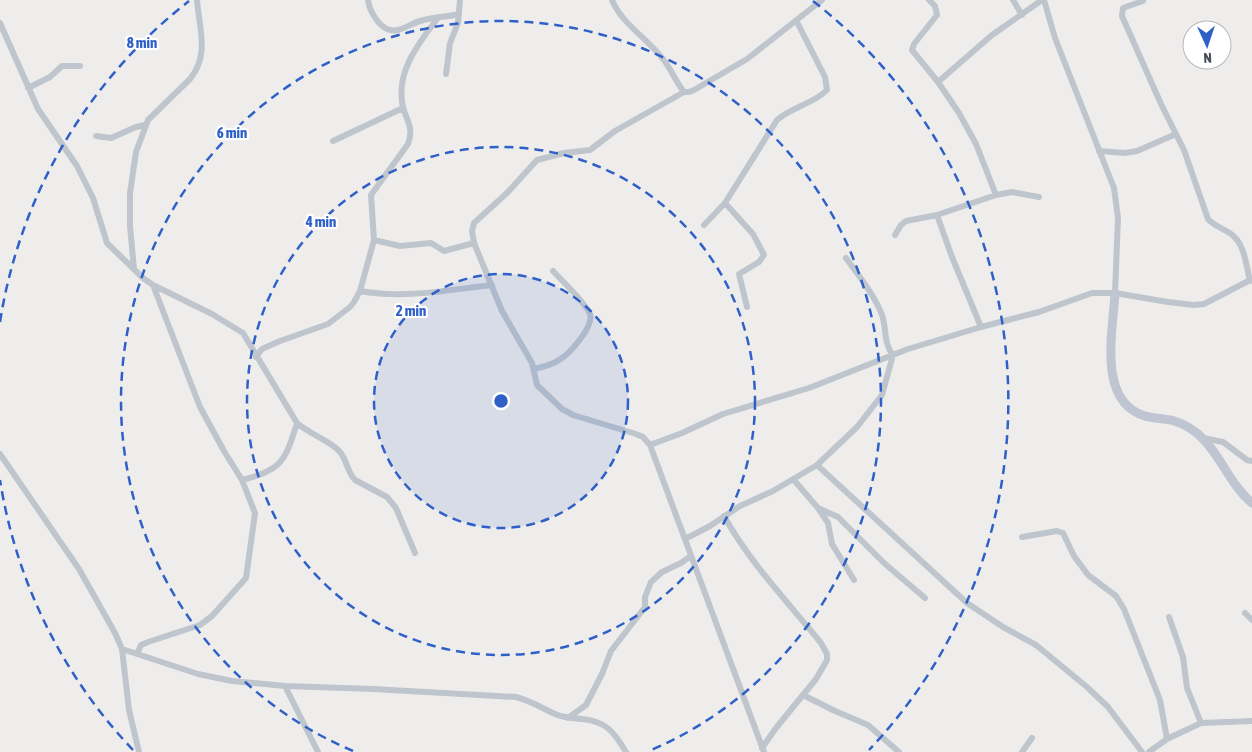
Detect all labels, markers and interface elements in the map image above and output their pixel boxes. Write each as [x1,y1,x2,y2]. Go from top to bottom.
north arrow [1182,20,1232,70]
text: 8 min [127,34,157,51]
text: N [1203,50,1212,66]
text: 6 min [217,124,247,141]
text: 4 min [305,213,336,230]
text: 2 min [396,302,426,319]
centre of rings [492,392,510,410]

